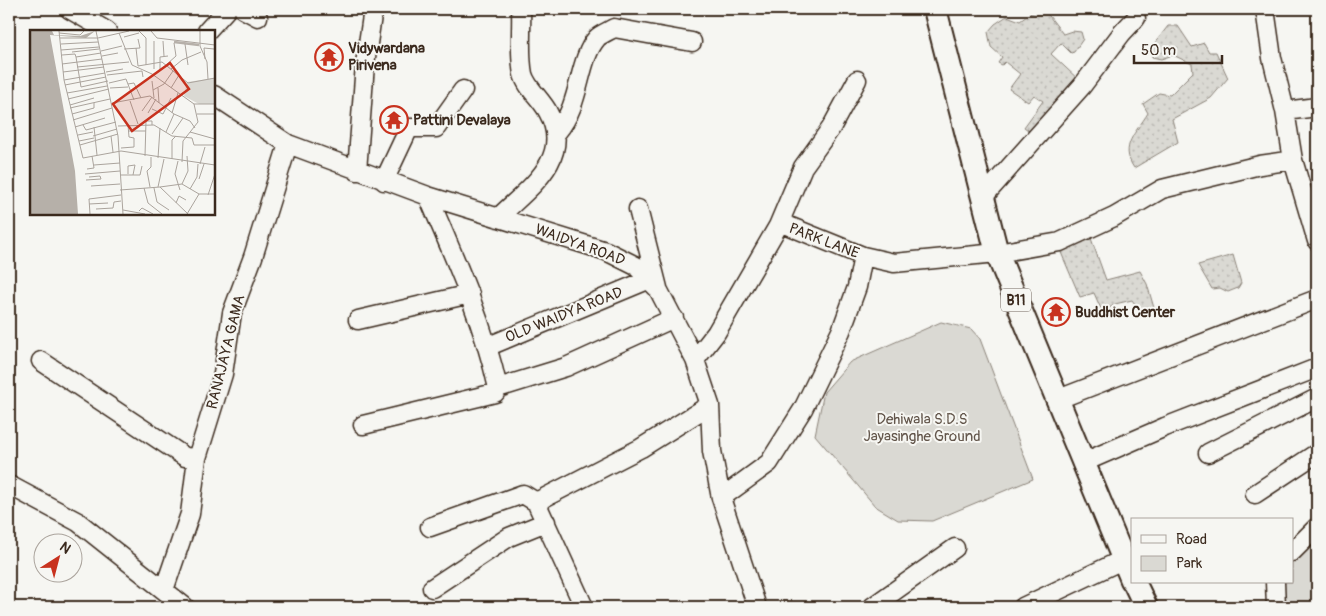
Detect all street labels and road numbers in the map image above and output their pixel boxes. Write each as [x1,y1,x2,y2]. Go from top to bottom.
street label: PARK LANE [786,219,862,263]
street label: WAIDYA ROAD [532,220,628,270]
street label: OLD WAIDYA ROAD [502,283,626,347]
road number: B11 [1001,288,1031,312]
street label: RANAJAYA GAMA [203,293,249,411]

